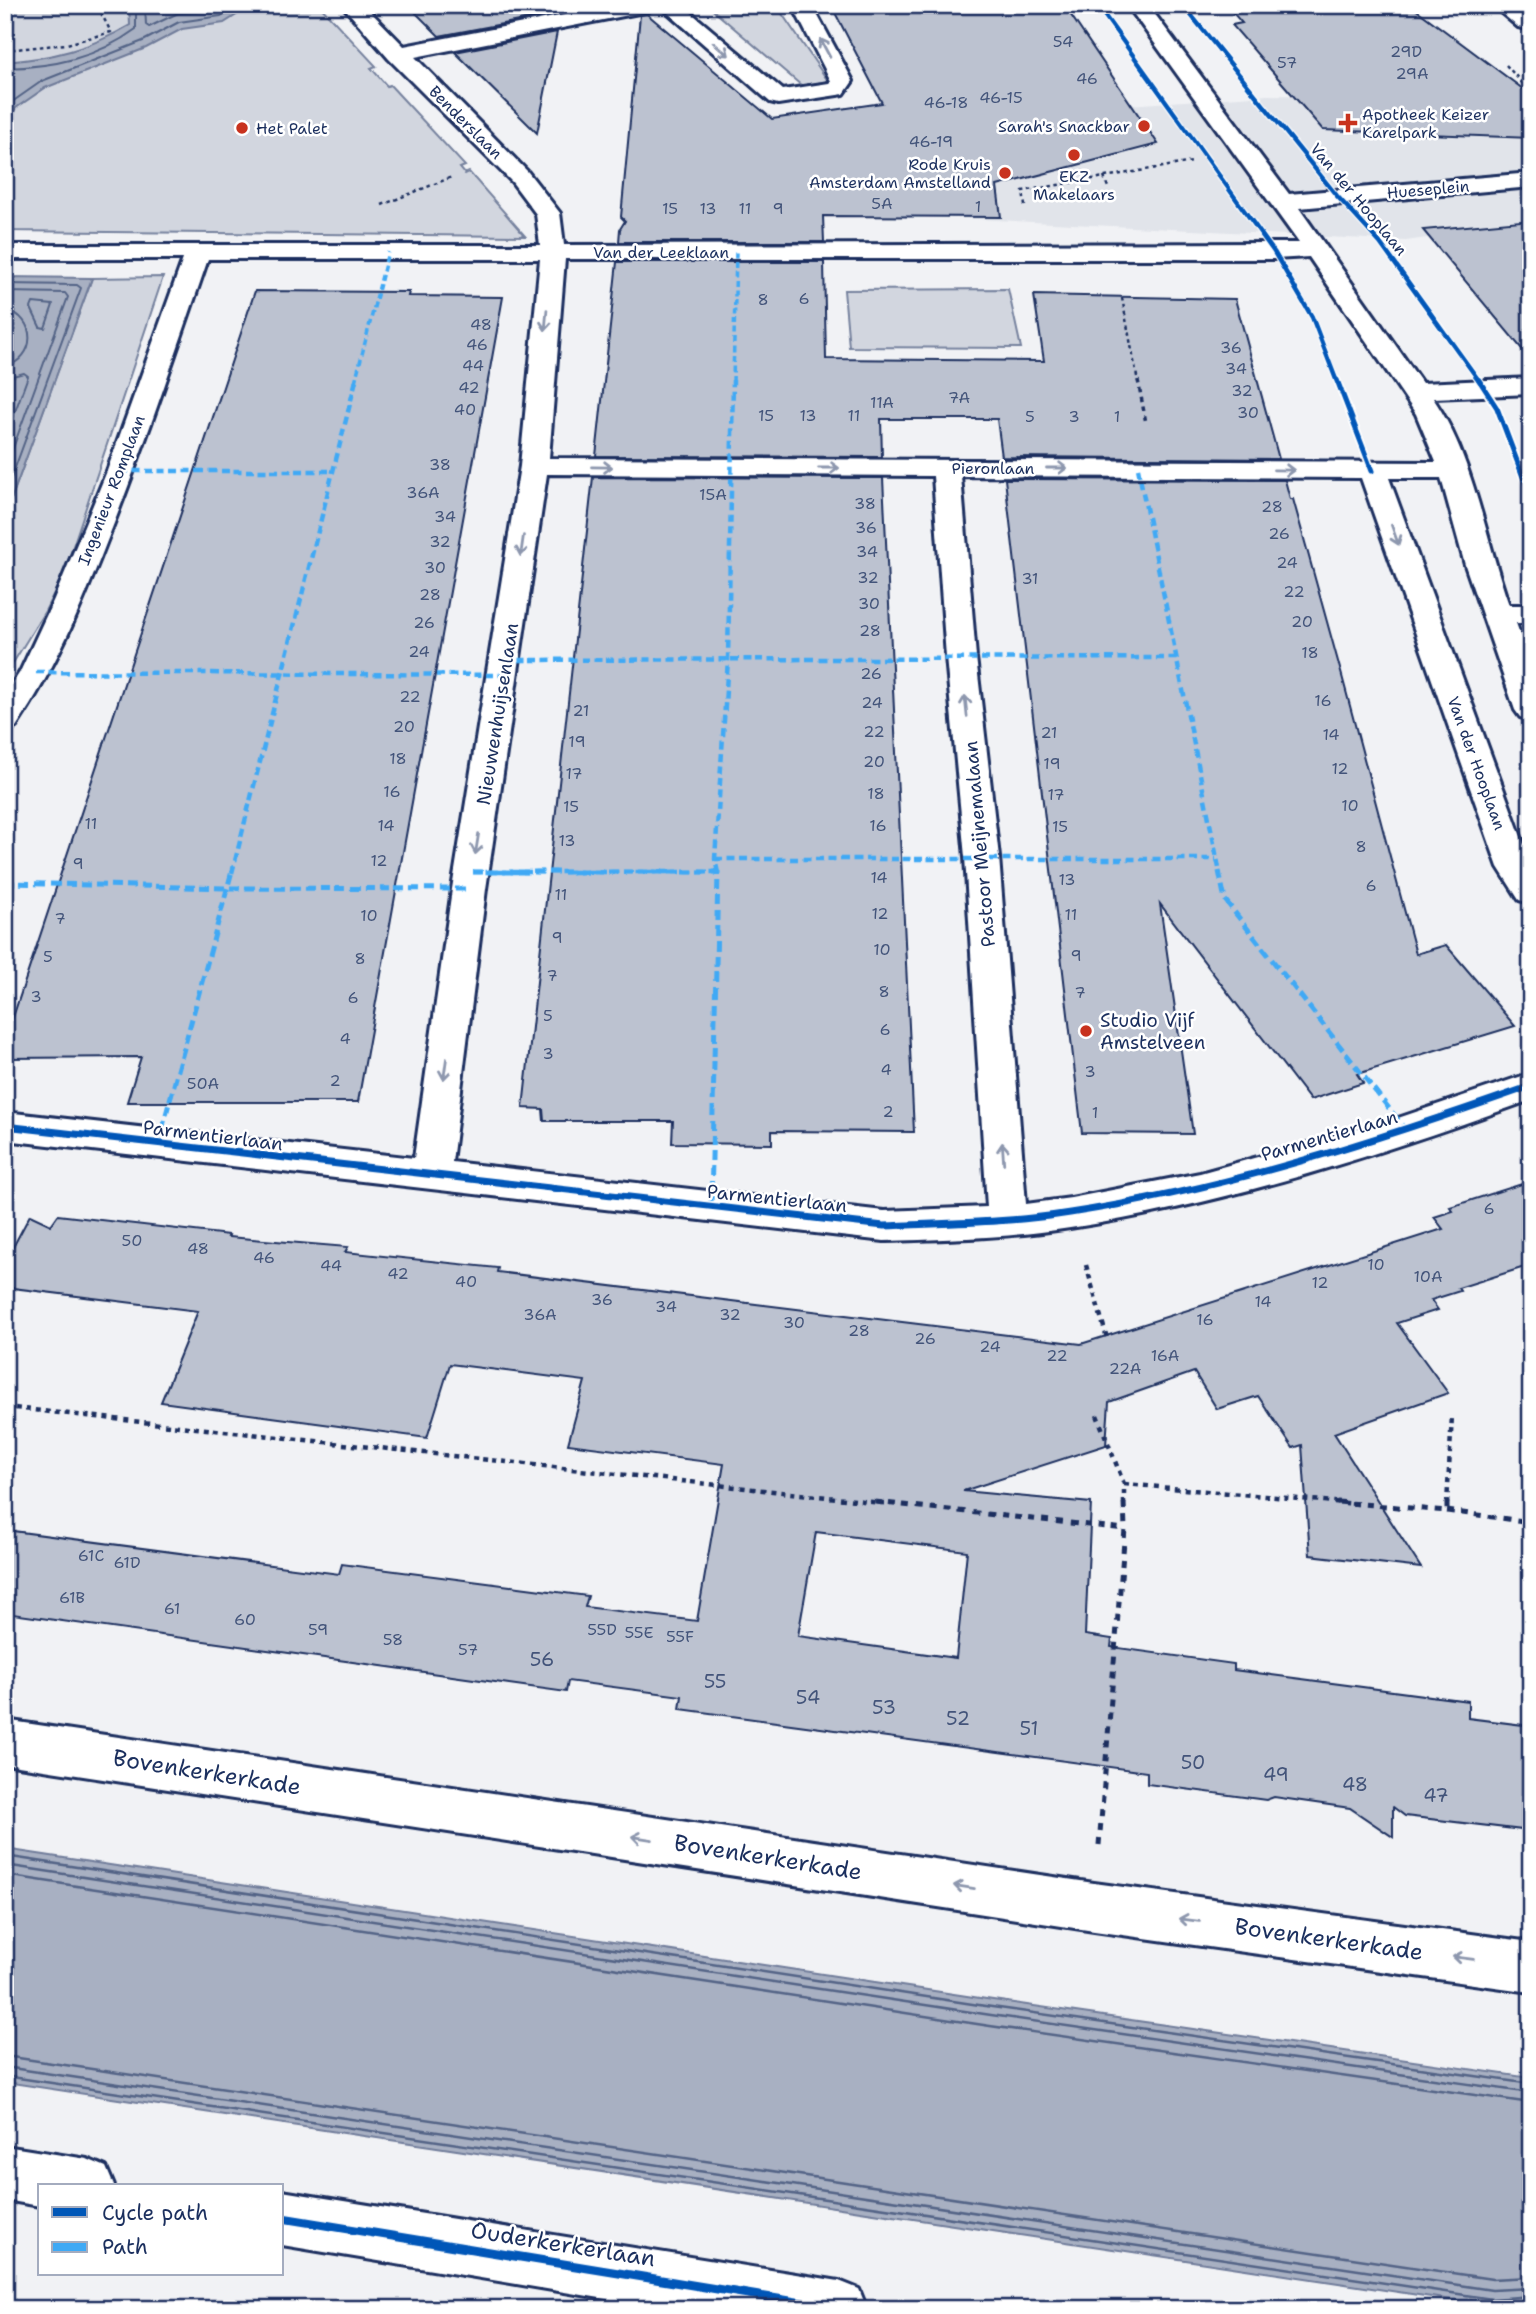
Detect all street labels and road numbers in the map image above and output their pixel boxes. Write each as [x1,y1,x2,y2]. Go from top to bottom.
street label: Benderslaan [424,81,507,164]
street label: Van der Hooplaan [1305,139,1412,260]
street label: Hueseplein [1386,175,1470,204]
street label: Van der Leeklaan [593,242,729,263]
street label: Ingenieur Romplaan [73,412,150,568]
street label: Pieronlaan [952,458,1035,479]
street label: Nieuwenhuijsenlaan [471,621,524,807]
street label: Van der Hooplaan [1443,693,1511,833]
street label: Pastoor Meijnemalaan [958,740,1001,948]
street label: Parmentierlaan [1258,1104,1400,1167]
street label: Parmentierlaan [141,1115,284,1156]
street label: Parmentierlaan [706,1179,848,1218]
street label: Bovenkerkerkade [111,1742,303,1802]
street label: Bovenkerkerkade [672,1827,864,1887]
street label: Bovenkerkerkade [1233,1911,1425,1967]
street label: Ouderkerkerlaan [469,2215,657,2273]

